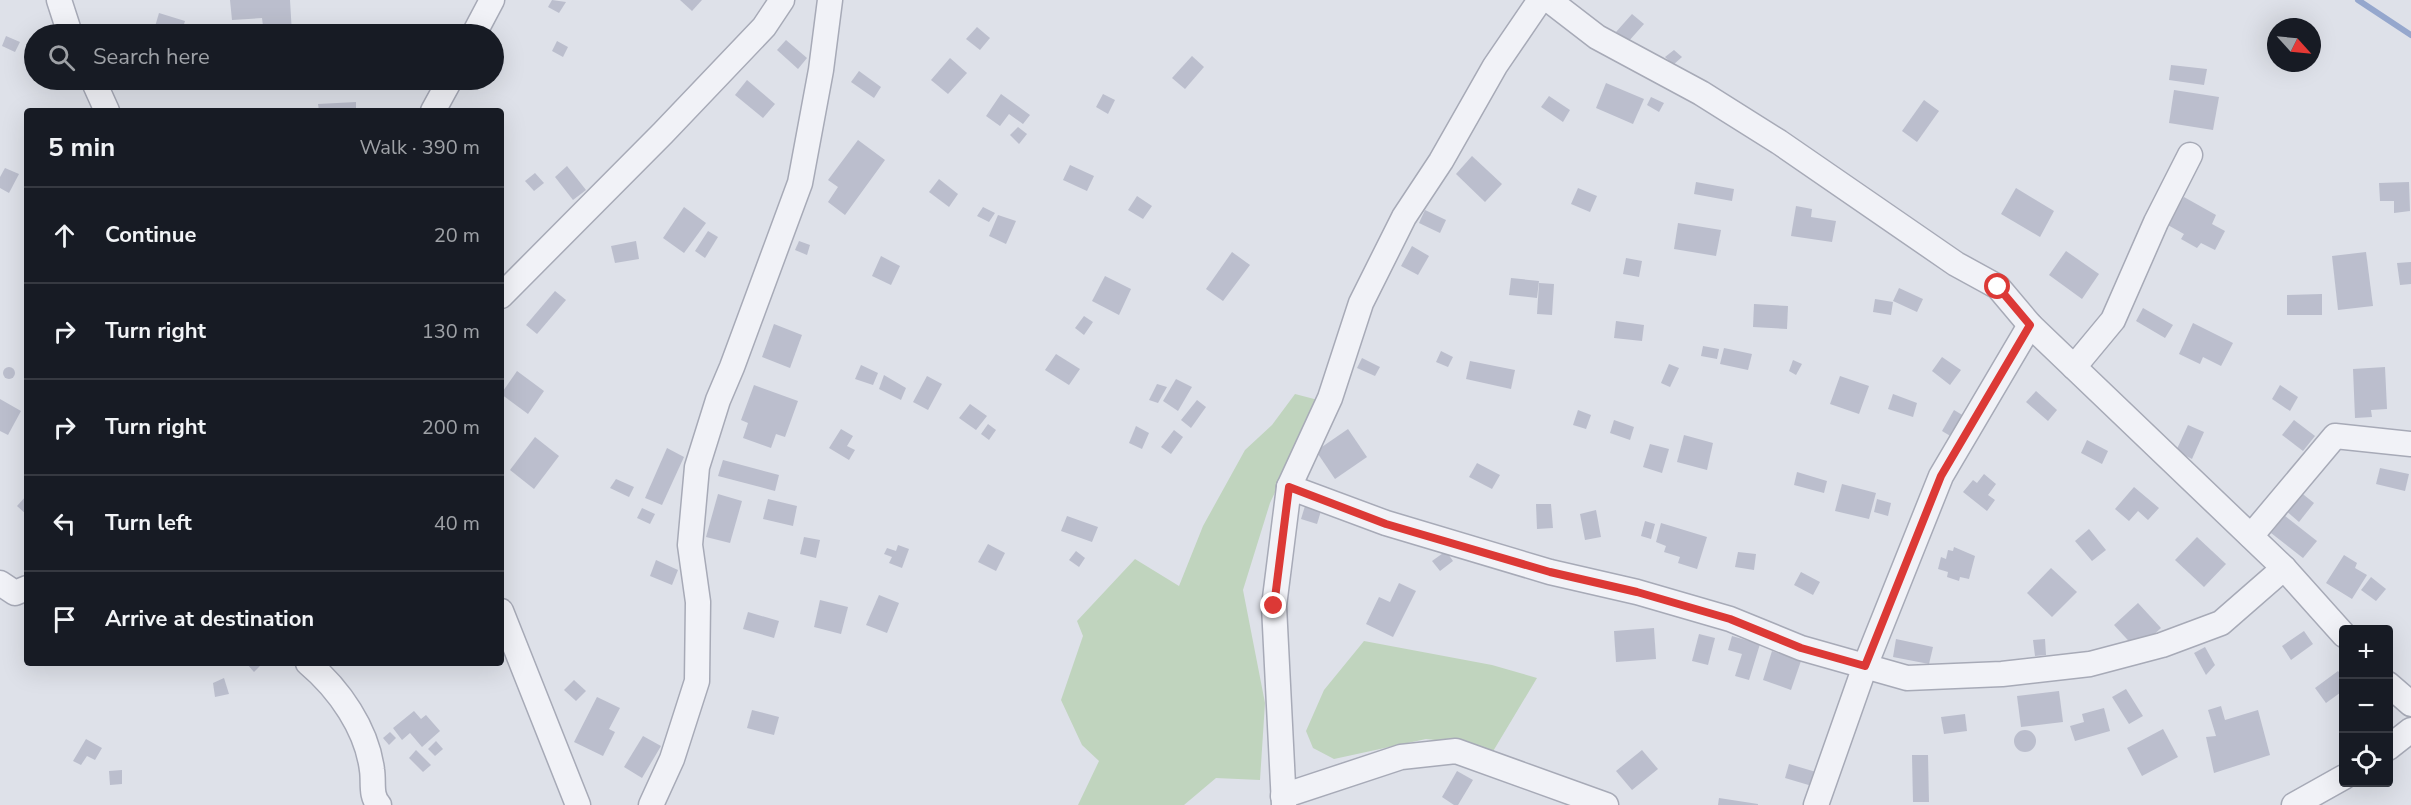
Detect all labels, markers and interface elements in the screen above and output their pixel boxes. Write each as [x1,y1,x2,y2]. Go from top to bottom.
north arrow [2267,18,2321,72]
search box [24,24,504,90]
icon: search [45,41,78,74]
text: Search here [93,42,210,72]
text: 5 min [48,130,115,165]
text: Walk · 390 m [360,134,480,161]
icon: ahead [48,219,81,252]
text: Continue [105,220,196,250]
text: 20 m [434,222,480,249]
route start [1984,273,2010,299]
icon: right [48,315,81,348]
text: Turn right [105,316,206,346]
text: 130 m [422,318,480,345]
icon: right [48,411,81,444]
text: Turn right [105,412,206,442]
text: 200 m [422,414,480,441]
icon: left [48,507,81,540]
text: Turn left [105,508,192,538]
text: 40 m [434,510,480,537]
route end [1260,592,1286,618]
icon: arrive [48,603,81,636]
text: Arrive at destination [105,604,314,634]
map controls [2339,625,2393,787]
button: + [2339,625,2393,679]
button: − [2339,679,2393,733]
button: locate [2339,733,2393,787]

